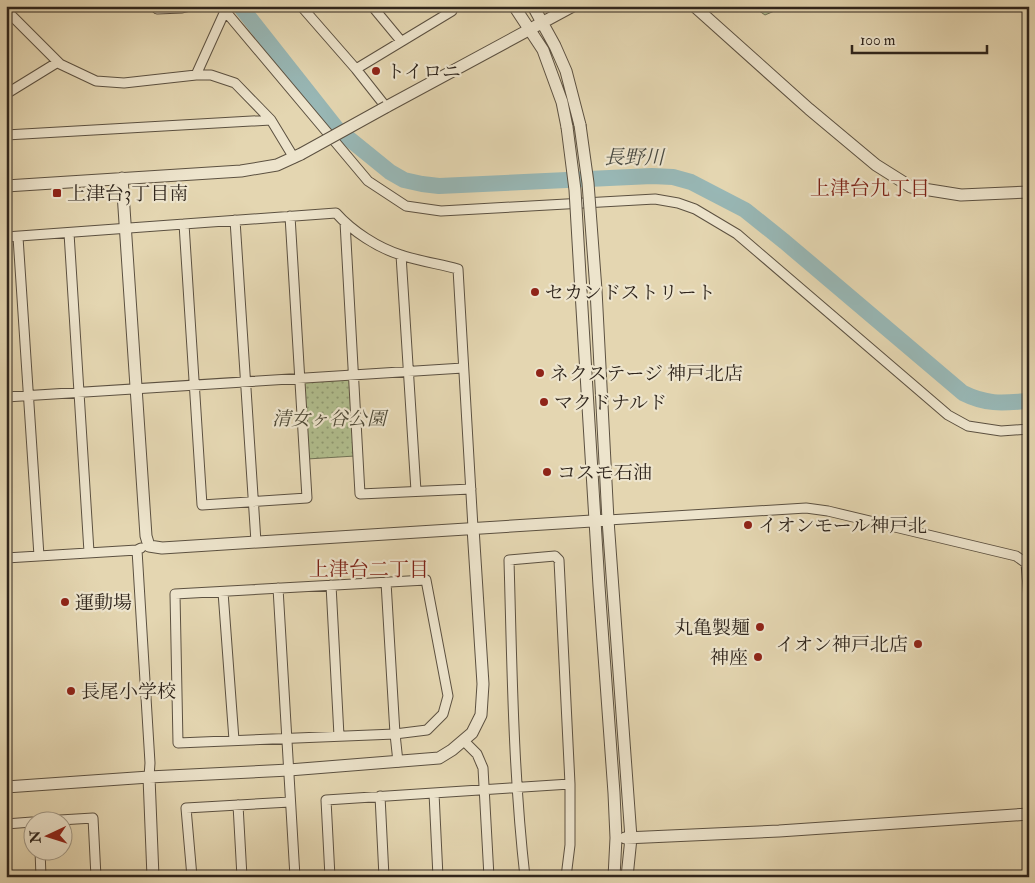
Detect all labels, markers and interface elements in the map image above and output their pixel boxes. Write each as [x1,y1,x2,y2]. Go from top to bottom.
scale bar [852,22,988,54]
text: 100 m [860,31,896,50]
place label: トイロニ [386,60,461,84]
marker: トイロニ [370,65,382,77]
water label: 長野川 [604,145,666,170]
district label: 上津台九丁目 [810,176,930,201]
place label: 上津台3丁目南 [67,182,188,206]
marker: 上津台3丁目南 [51,187,63,199]
place label: セカンドストリート [545,281,716,305]
marker: セカンドストリート [529,286,541,298]
place label: ネクステージ 神戸北店 [550,362,743,386]
marker: ネクステージ 神戸北店 [534,367,546,379]
place label: マクドナルド [554,391,667,415]
marker: マクドナルド [538,396,550,408]
park label: 清女ヶ谷公園 [272,407,389,431]
place label: コスモ石油 [557,461,652,485]
marker: コスモ石油 [541,466,553,478]
place label: イオンモール神戸北 [758,514,927,538]
marker: イオンモール神戸北 [742,519,754,531]
district label: 上津台二丁目 [309,557,429,582]
place label: 運動場 [75,591,132,615]
marker: 運動場 [59,596,71,608]
place label: 丸亀製麺 [674,616,750,640]
marker: 丸亀製麺 [754,621,766,633]
place label: イオン神戸北店 [776,633,908,657]
marker: イオン神戸北店 [912,638,924,650]
place label: 神座 [710,646,748,670]
marker: 神座 [752,651,764,663]
place label: 長尾小学校 [81,680,176,704]
marker: 長尾小学校 [65,685,77,697]
north arrow [22,810,72,860]
text: N [27,830,45,845]

